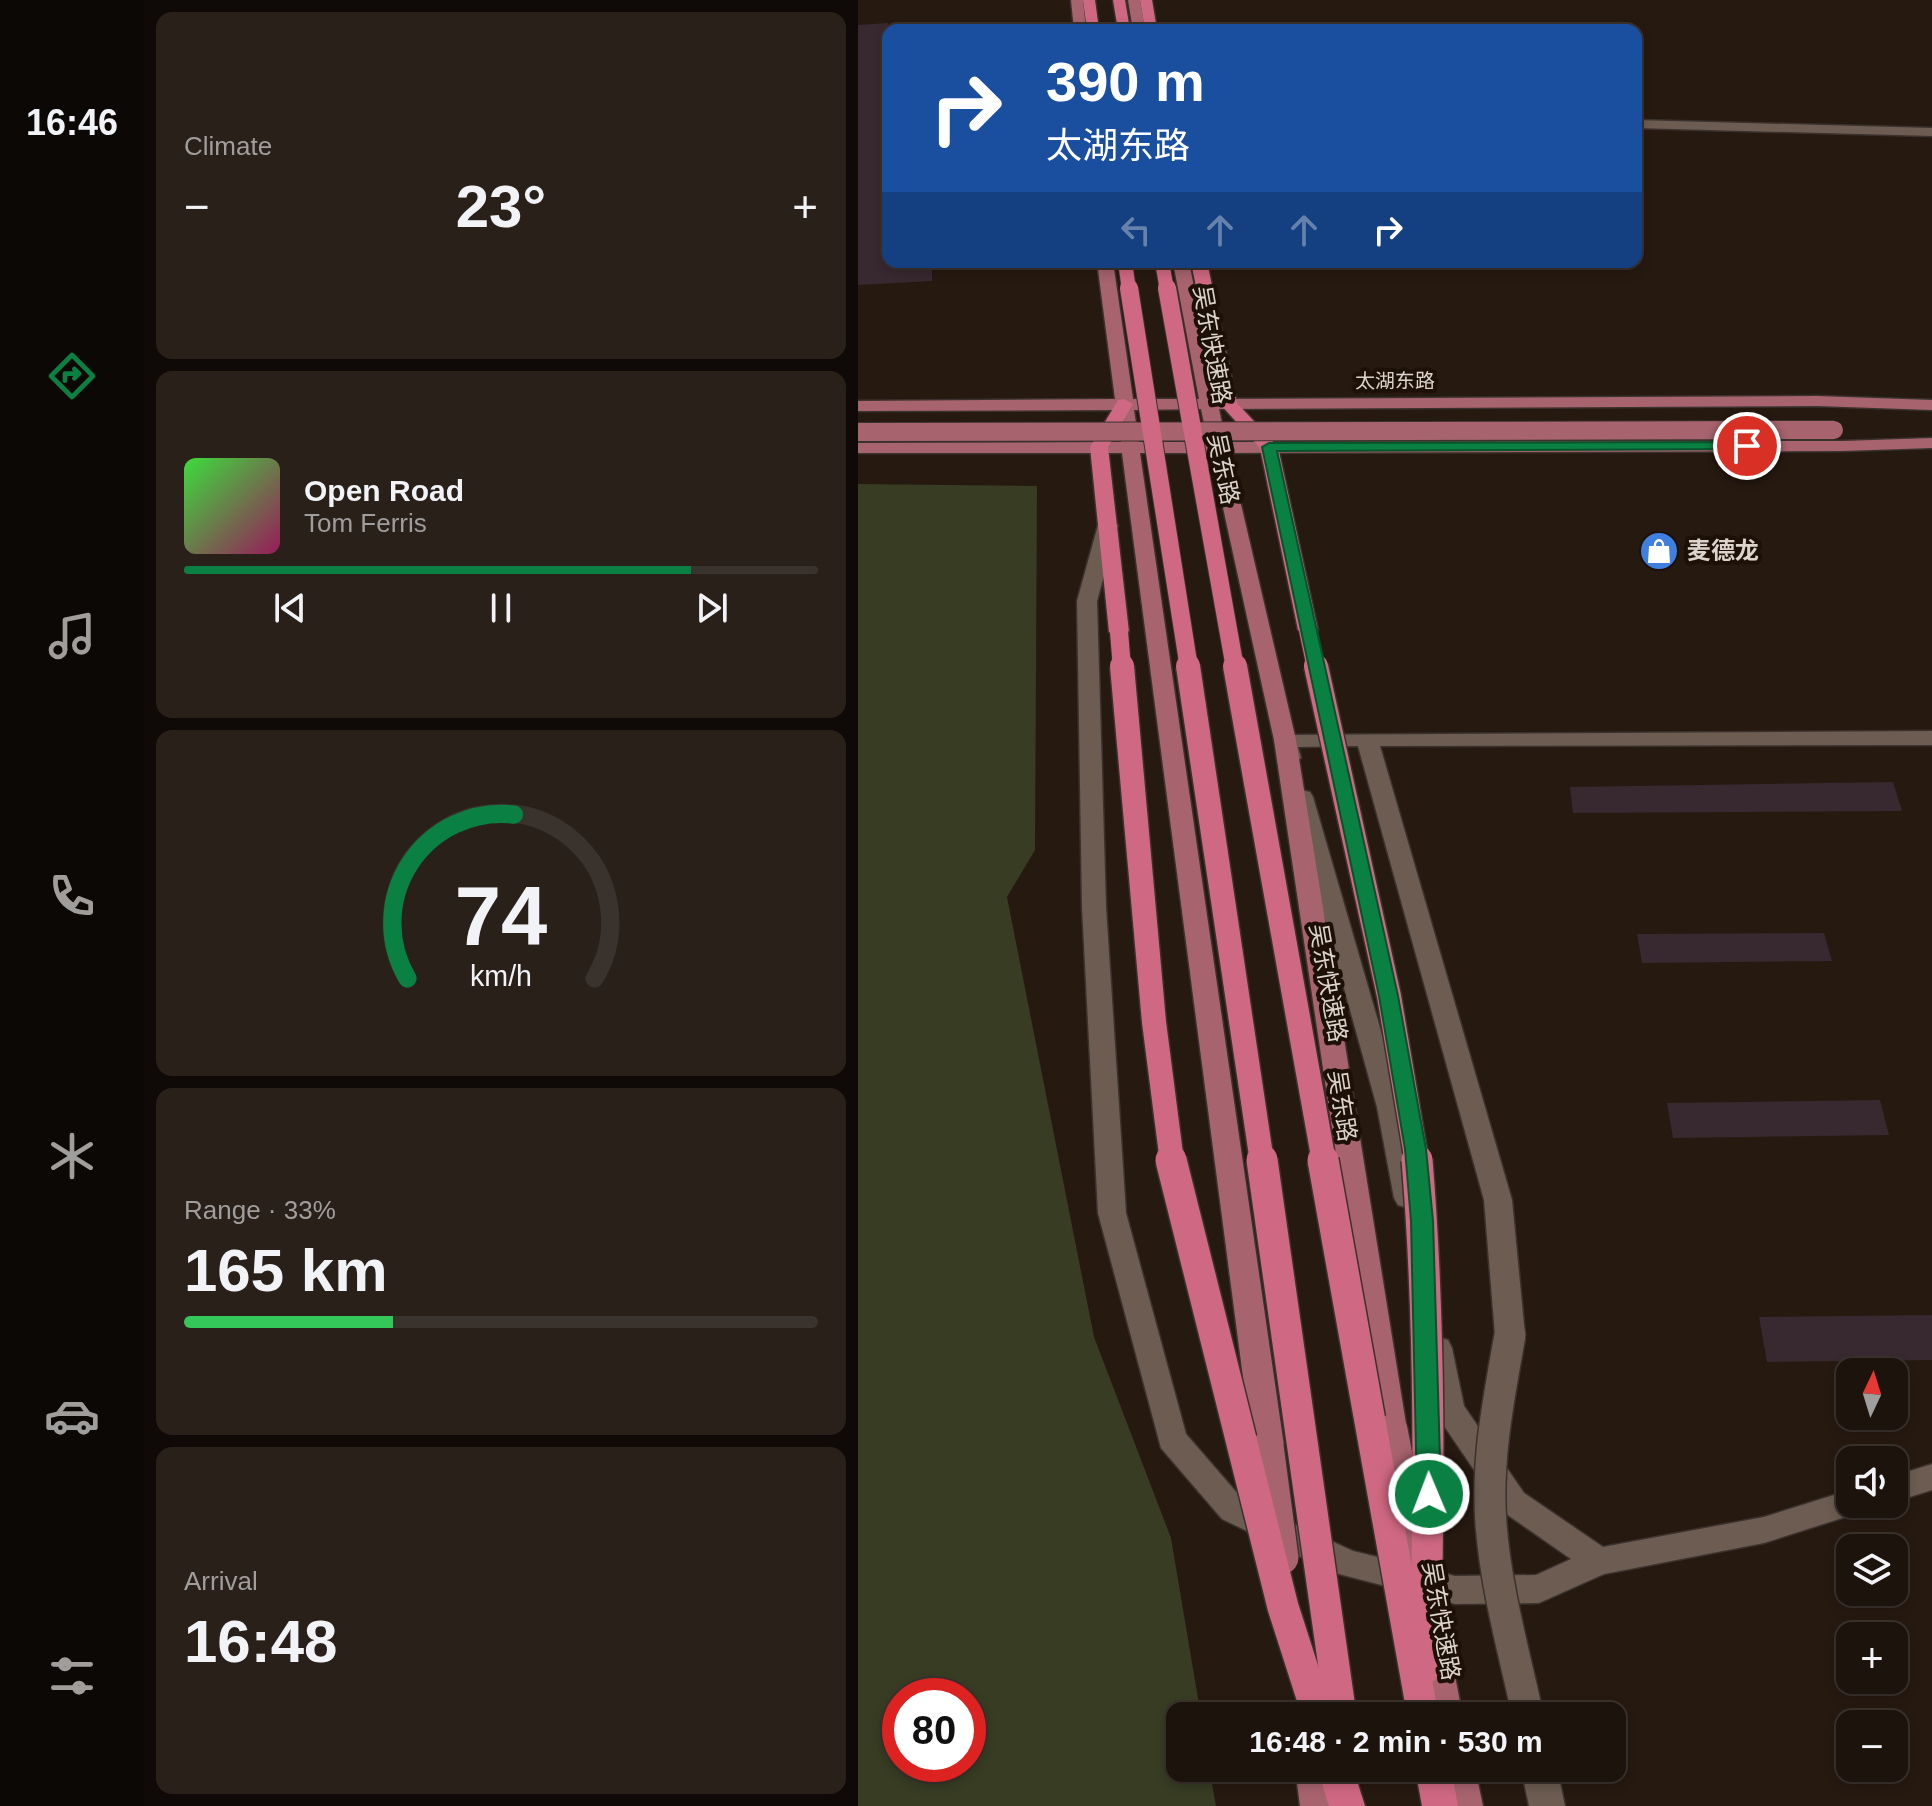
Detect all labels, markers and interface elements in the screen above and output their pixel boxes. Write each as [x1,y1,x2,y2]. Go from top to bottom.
text: 390 m [1046,50,1205,113]
icon: right [914,56,1018,160]
text: 16:46 [26,102,118,143]
text: 太湖东路 [1046,125,1190,166]
text: Climate [184,131,272,161]
text: 23° [456,173,546,240]
text: − [184,182,210,231]
text: + [792,182,818,231]
icon: left [1114,208,1158,252]
icon: ahead [1198,208,1242,252]
icon: ahead [1282,208,1326,252]
icon: right [1366,208,1410,252]
street label: 吴东快速路 [1189,283,1236,406]
icon: directions [44,348,100,404]
street label: 太湖东路 [1355,370,1435,392]
pin [1713,412,1781,480]
icon: arrive [1725,424,1769,468]
street label: 吴东路 [1203,431,1244,507]
text: Open Road [304,474,464,507]
text: Tom Ferris [304,508,427,538]
shop icon: 麦德龙 [1638,530,1680,572]
place label: 麦德龙 [1687,537,1759,564]
icon: previous [268,586,312,630]
icon: pause [479,586,523,630]
icon: next [690,586,734,630]
icon: music [44,608,100,664]
icon: phone [44,868,100,924]
text: 74 [455,870,547,963]
street label: 吴东快速路 [1305,921,1352,1044]
text: km/h [470,960,532,992]
street label: 吴东路 [1324,1068,1361,1144]
icon: climate [44,1128,100,1184]
text: Range · 33% [184,1195,336,1225]
text: 165 km [184,1237,388,1304]
north arrow [1836,1358,1908,1430]
map controls [1836,1358,1908,1782]
icon: car [44,1388,100,1444]
button: sound [1836,1446,1908,1518]
position arrow [1387,1452,1471,1536]
button: layers [1836,1534,1908,1606]
street label: 吴东快速路 [1418,1559,1465,1682]
text: Arrival [184,1566,258,1596]
text: 16:48 [184,1608,337,1675]
button: + [1836,1622,1908,1694]
icon: filters [44,1648,100,1704]
speed limit sign: 80 [882,1678,986,1782]
button: − [1836,1710,1908,1782]
text: 16:48 · 2 min · 530 m [1249,1725,1543,1758]

